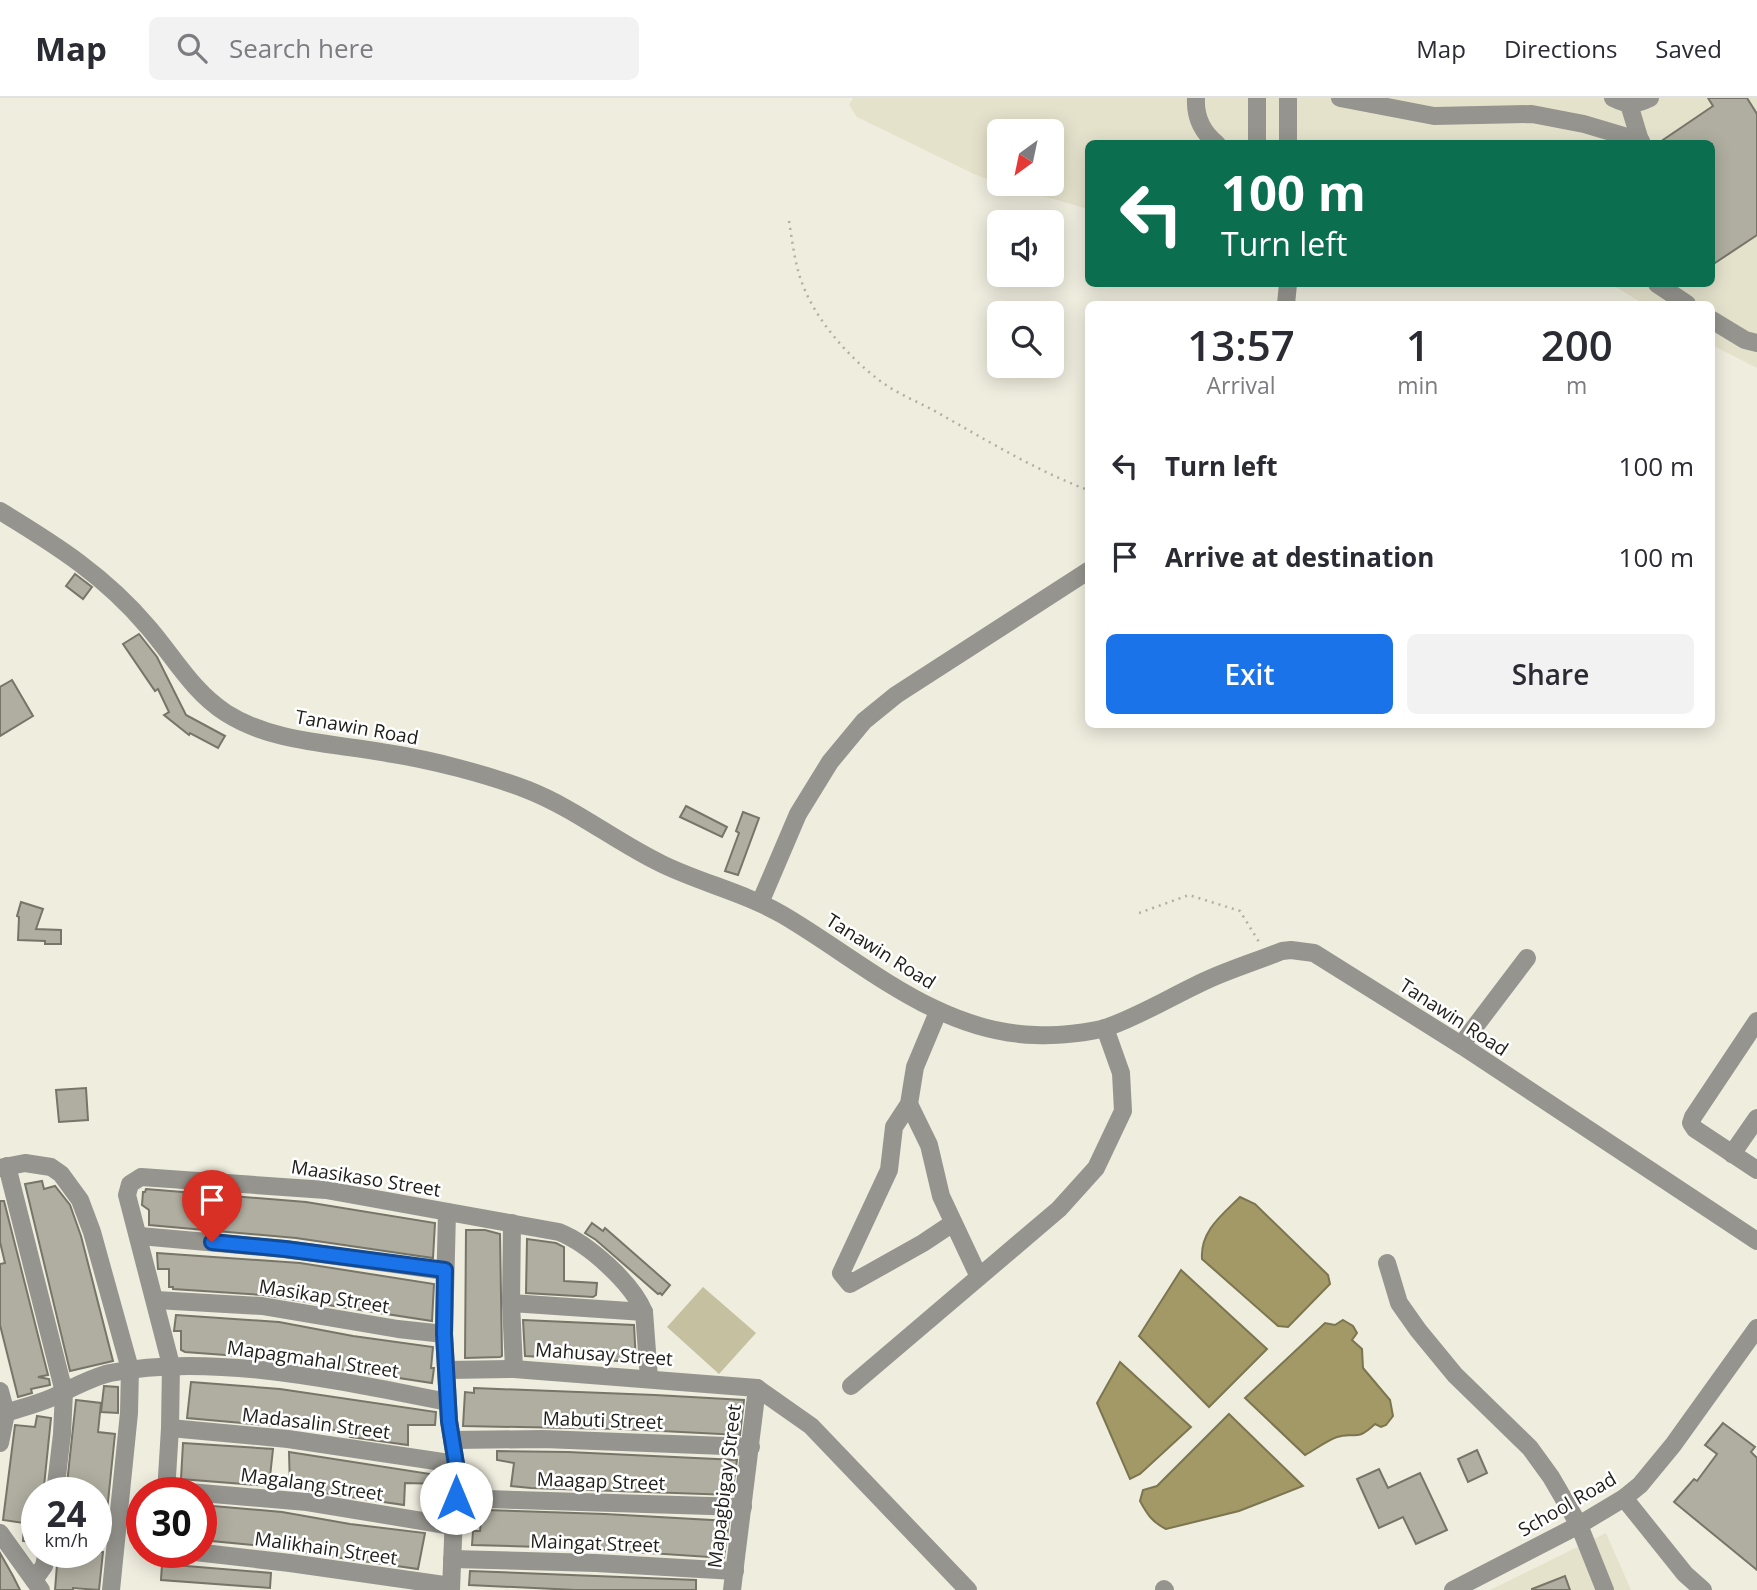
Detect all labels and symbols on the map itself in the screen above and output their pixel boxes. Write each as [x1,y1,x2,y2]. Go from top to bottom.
north arrow [987,119,1064,196]
street label: Tanawin Road [293,703,421,751]
street label: Tanawin Road [821,907,941,995]
street label: Tanawin Road [1395,972,1513,1062]
street label: Maasikaso Street [289,1153,443,1203]
pin [182,1170,242,1242]
street label: Masikap Street [257,1273,391,1319]
street label: Mapagmahal Street [225,1334,401,1384]
street label: Mahusay Street [534,1336,674,1372]
street label: Madasalin Street [241,1401,392,1445]
street label: Mapagbigay Street [701,1402,747,1569]
street label: Mabuti Street [542,1405,664,1435]
street label: Magalang Street [239,1461,385,1507]
position arrow [419,1461,493,1535]
street label: School Road [1513,1465,1621,1543]
street label: Maagap Street [536,1466,666,1496]
speed limit sign: 30 [126,1477,217,1568]
street label: Malikhain Street [253,1525,399,1571]
street label: Maingat Street [530,1528,661,1558]

